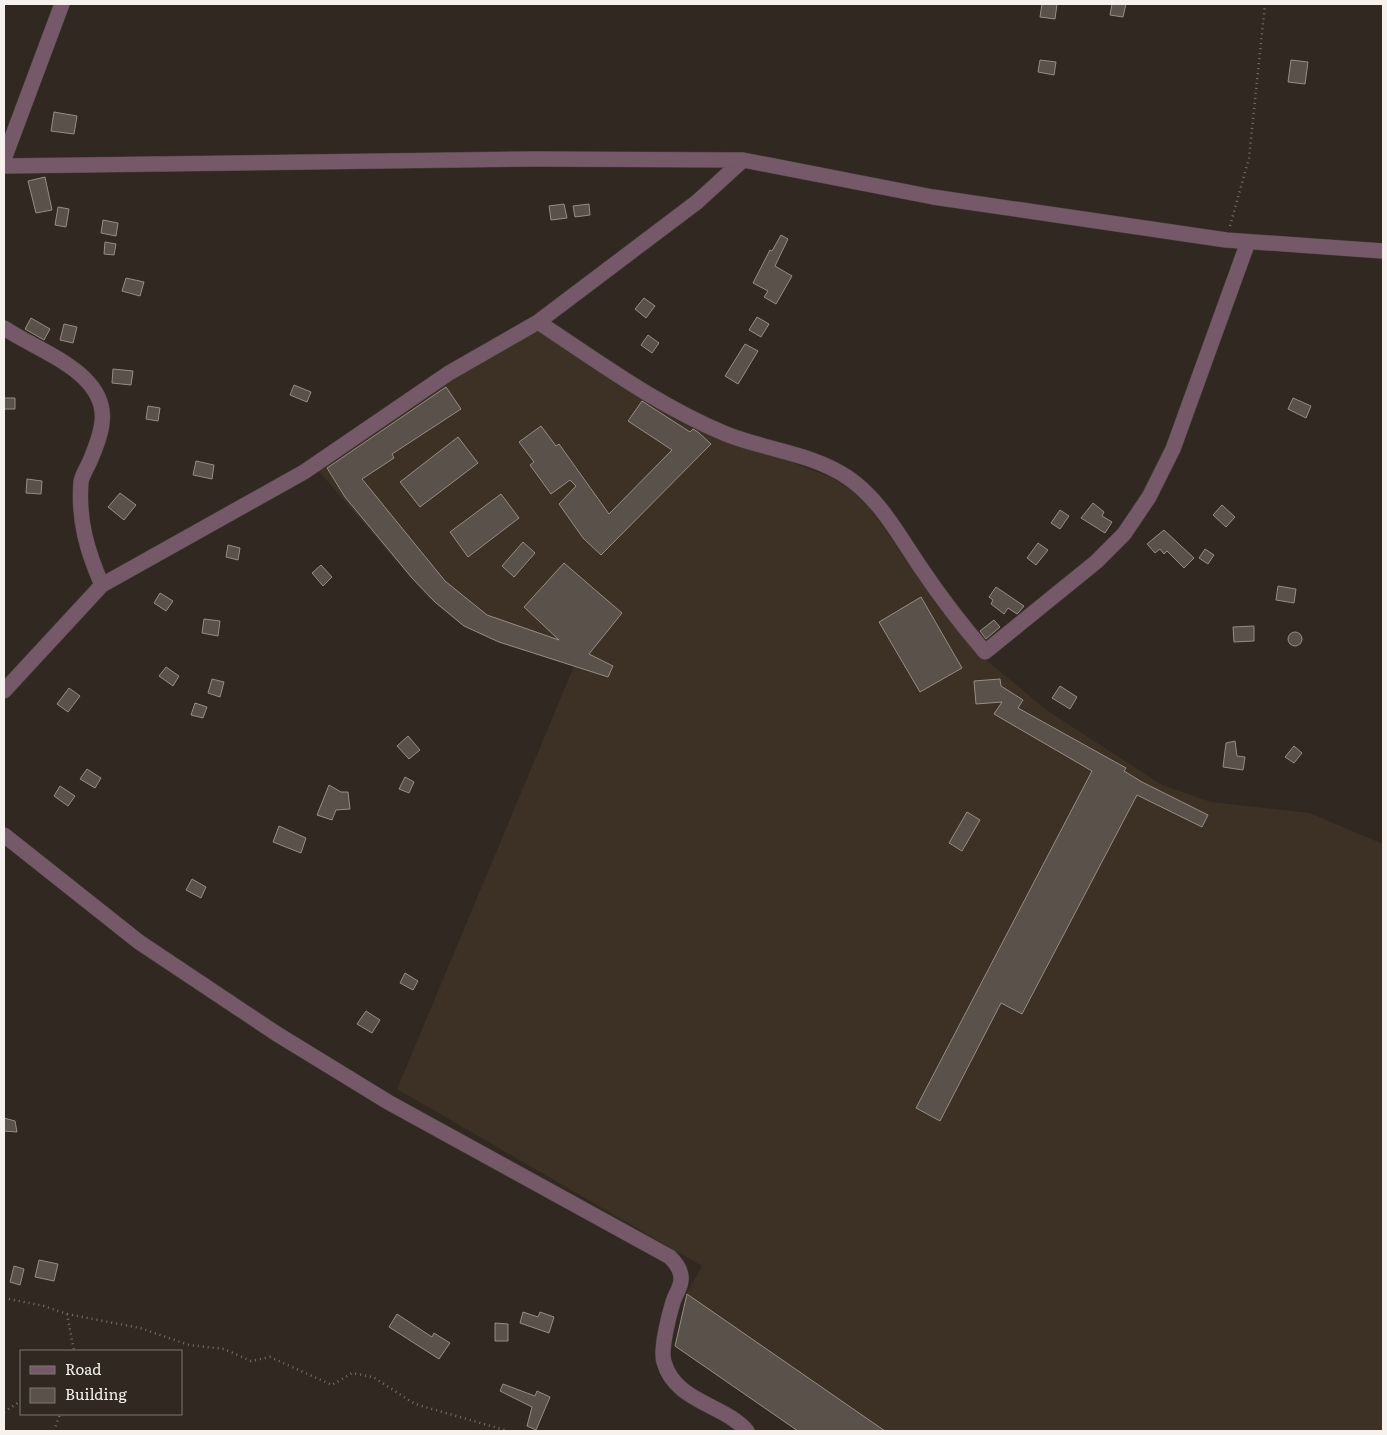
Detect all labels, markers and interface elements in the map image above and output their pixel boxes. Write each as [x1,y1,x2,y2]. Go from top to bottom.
legend [20,1350,182,1415]
text: Road [65,1357,101,1380]
text: Building [65,1382,127,1405]

